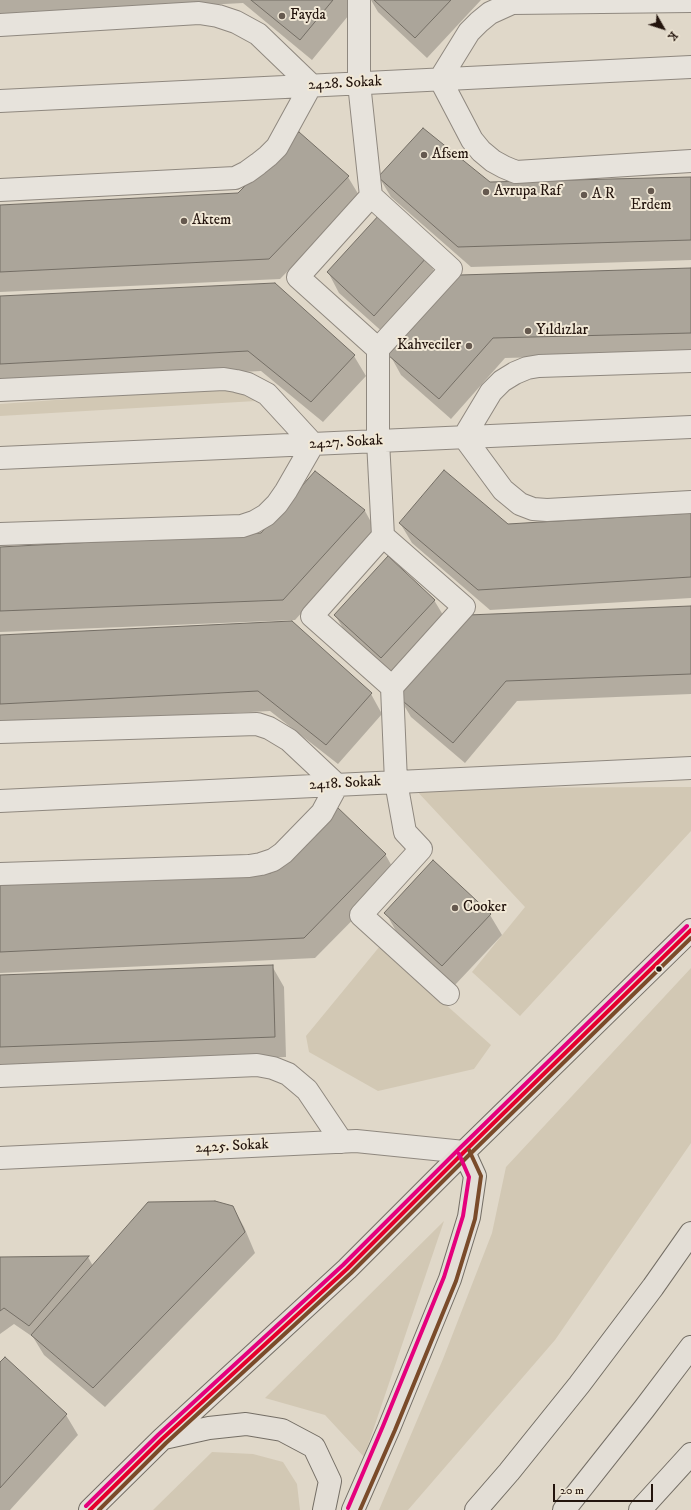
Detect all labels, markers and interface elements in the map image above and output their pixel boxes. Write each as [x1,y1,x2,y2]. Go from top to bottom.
place label: Fayda [290,7,326,25]
north arrow [643,8,683,48]
marker: Fayda [277,11,287,21]
text: K [664,28,680,43]
street label: 2428. Sokak [308,73,382,95]
place label: Afsem [432,146,469,164]
marker: Afsem [419,150,429,160]
place label: Avrupa Raf [494,183,561,201]
place label: A R [592,186,615,204]
marker: Erdem [646,186,656,196]
marker: Avrupa Raf [481,187,491,197]
marker: A R [579,190,589,200]
place label: Erdem [630,197,672,215]
place label: Aktem [192,212,231,230]
marker: Aktem [179,216,189,226]
place label: Yıldızlar [536,322,588,340]
marker: Yıldızlar [523,326,533,336]
place label: Kahveciler [397,337,461,355]
marker: Kahveciler [464,341,474,351]
street label: 2427. Sokak [309,432,383,454]
street label: 2418. Sokak [309,773,381,795]
place label: Cooker [463,899,507,917]
marker: Cooker [450,903,460,913]
unlabelled marker [654,964,664,974]
street label: 2425. Sokak [195,1136,269,1158]
scale bar [555,1476,655,1502]
text: 20 m [560,1483,584,1498]

